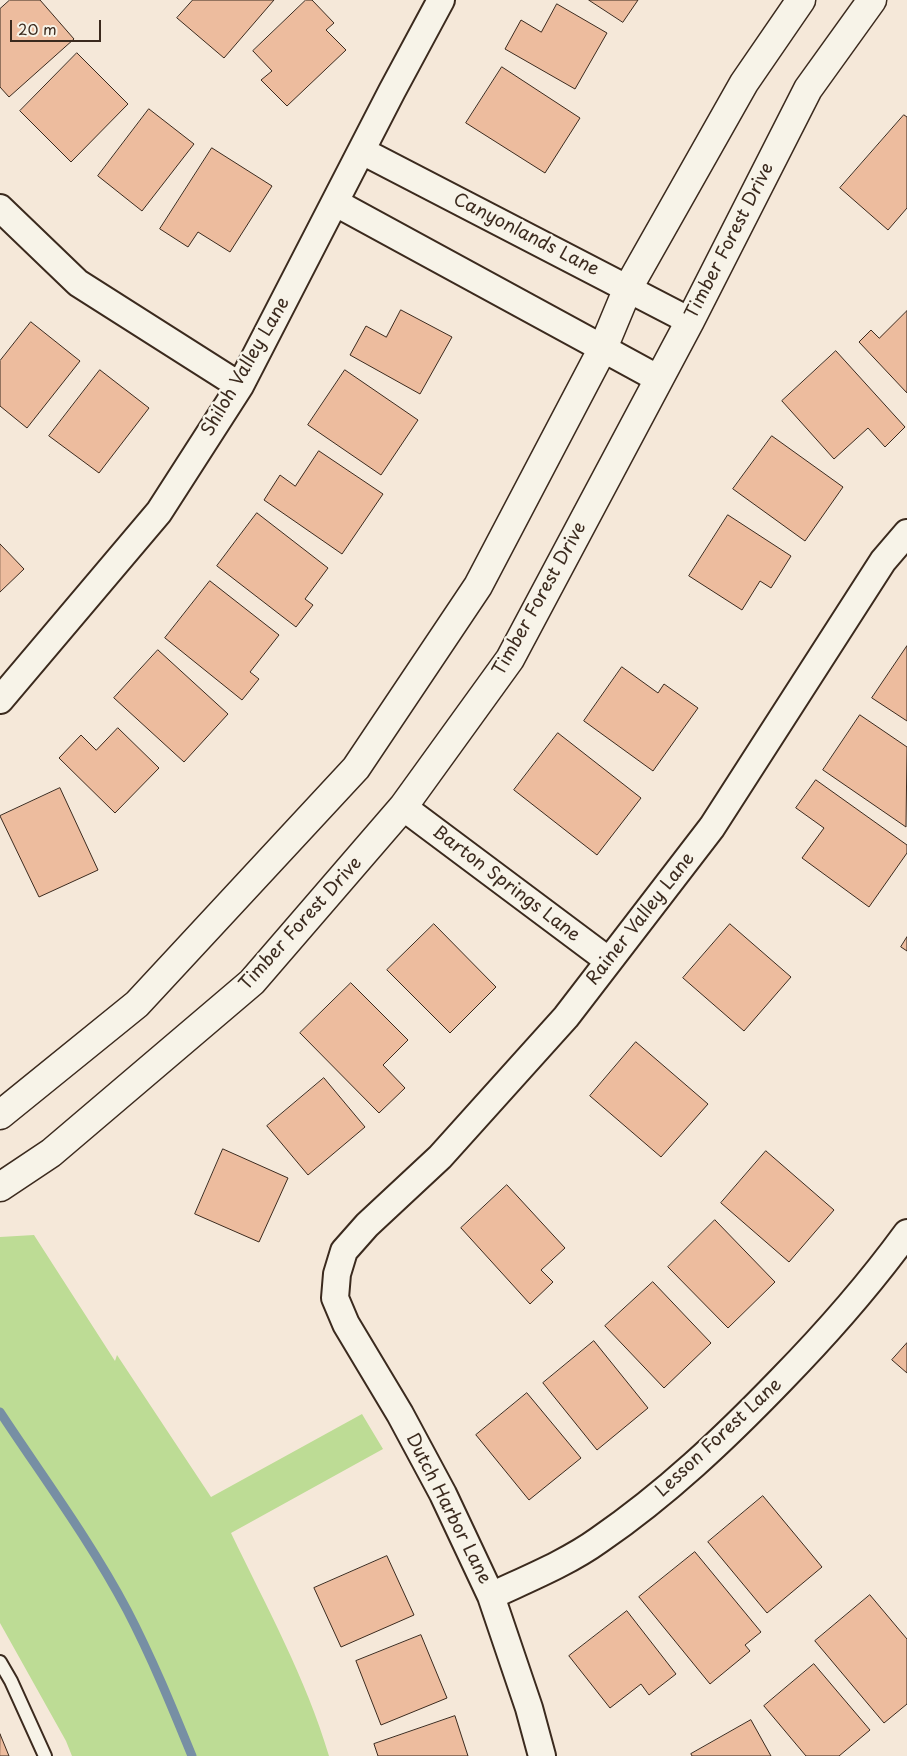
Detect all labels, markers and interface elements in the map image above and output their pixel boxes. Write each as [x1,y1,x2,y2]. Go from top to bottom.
scale bar [12,10,104,42]
text: 20 m [18,17,57,40]
street label: Timber Forest Drive [681,159,779,323]
street label: Canyonlands Lane [449,189,603,281]
street label: Shiloh Valley Lane [197,293,295,441]
street label: Timber Forest Drive [489,518,591,680]
street label: Barton Springs Lane [428,821,584,947]
street label: Rainer Valley Lane [582,848,700,990]
street label: Timber Forest Drive [235,853,367,995]
street label: Lesson Forest Lane [651,1374,787,1502]
street label: Dutch Harbor Lane [401,1430,495,1588]

